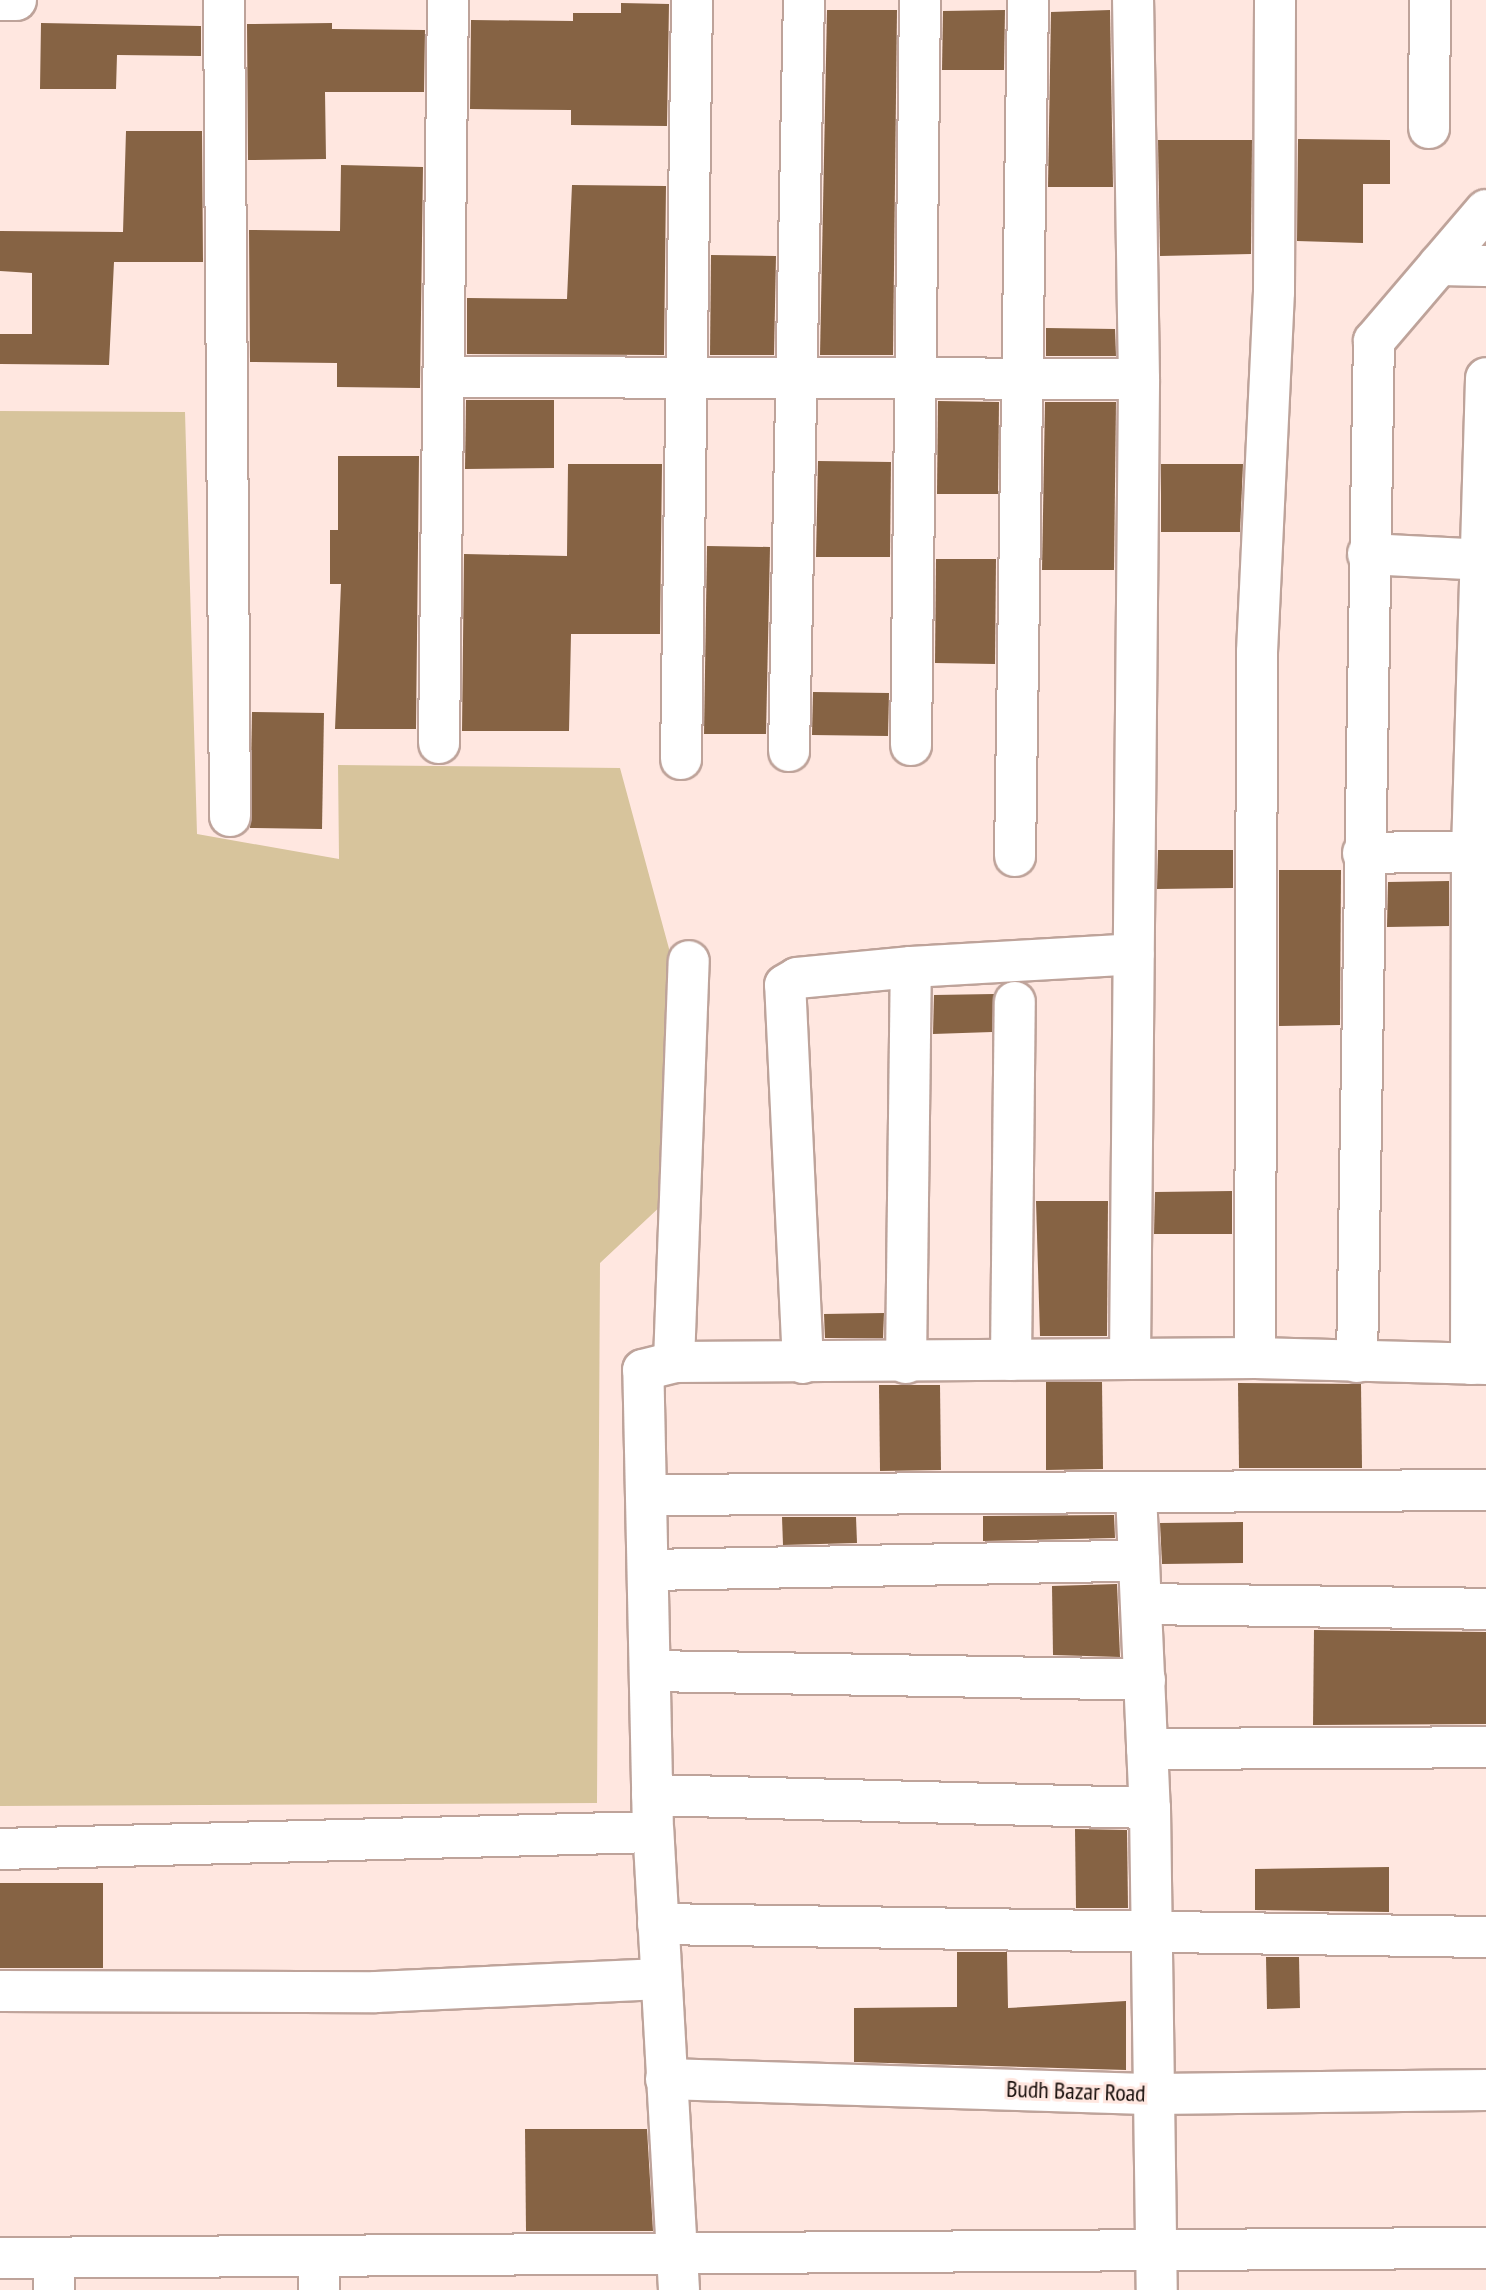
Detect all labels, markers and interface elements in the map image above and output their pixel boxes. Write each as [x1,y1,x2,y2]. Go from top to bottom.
street label: Budh Bazar Road [1006,2074,1146,2108]

